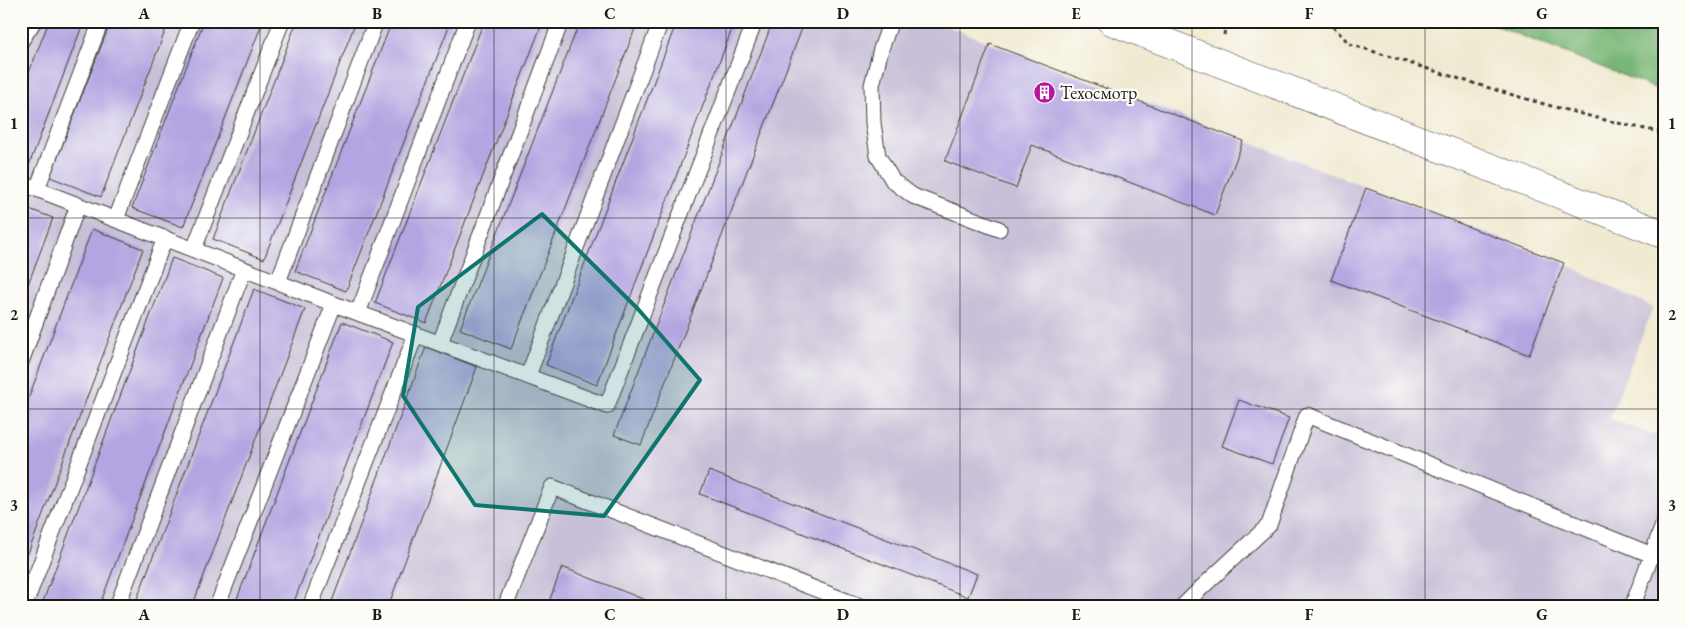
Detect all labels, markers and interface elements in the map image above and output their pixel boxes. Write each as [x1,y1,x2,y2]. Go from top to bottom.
text: A [137,3,150,24]
text: B [372,3,382,24]
text: C [604,3,616,24]
text: D [837,3,849,24]
text: E [1071,3,1081,24]
text: F [1305,3,1314,24]
text: G [1536,3,1548,24]
building icon: Техосмотр [1032,80,1056,104]
place label: Техосмотр [1060,81,1137,104]
text: 1 [10,113,18,134]
text: 1 [1668,113,1676,134]
text: 2 [10,304,19,325]
text: 2 [1668,304,1677,325]
text: 3 [10,495,18,516]
text: 3 [1668,495,1676,516]
text: A [137,604,150,625]
text: B [372,604,382,625]
text: C [604,604,616,625]
text: D [837,604,849,625]
text: E [1071,604,1081,625]
text: F [1305,604,1314,625]
text: G [1536,604,1548,625]

